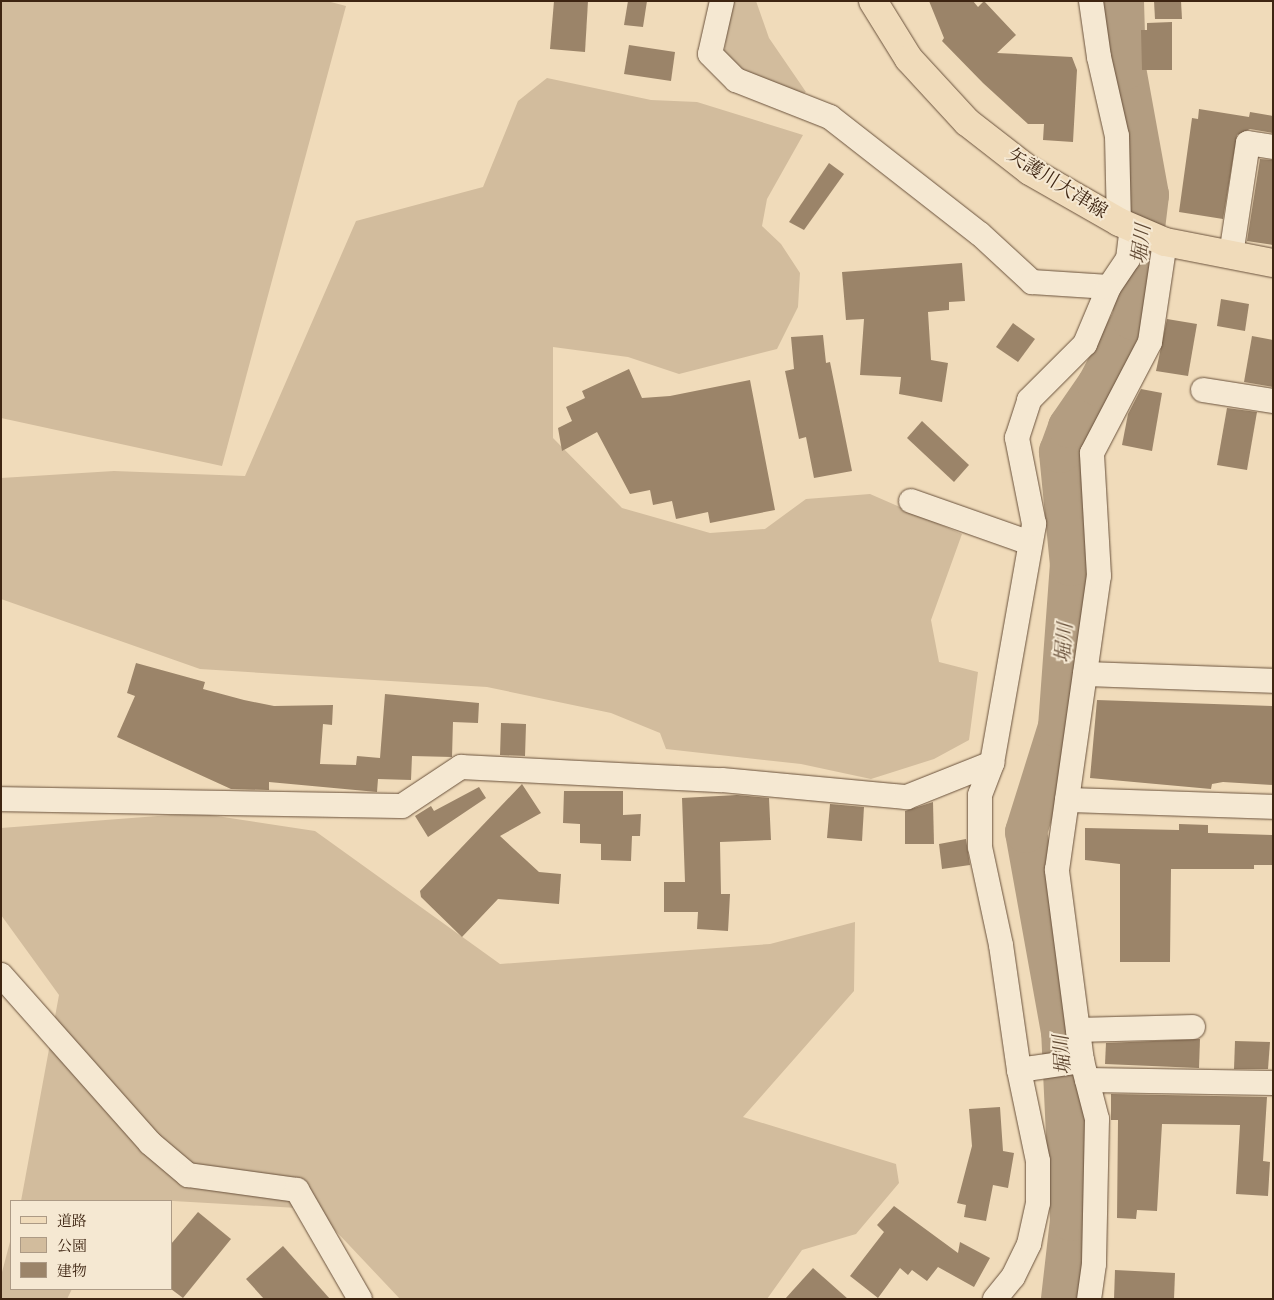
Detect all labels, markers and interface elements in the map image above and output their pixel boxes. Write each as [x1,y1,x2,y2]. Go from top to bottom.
street label: 矢護川大津線 [1003,144,1111,224]
water label: 堀川 [1128,223,1156,265]
water label: 堀川 [1052,622,1078,664]
water label: 堀川 [1050,1034,1076,1076]
legend [10,1200,172,1290]
text: 道路 [57,1212,87,1231]
text: 公園 [57,1237,87,1256]
text: 建物 [57,1262,87,1281]

